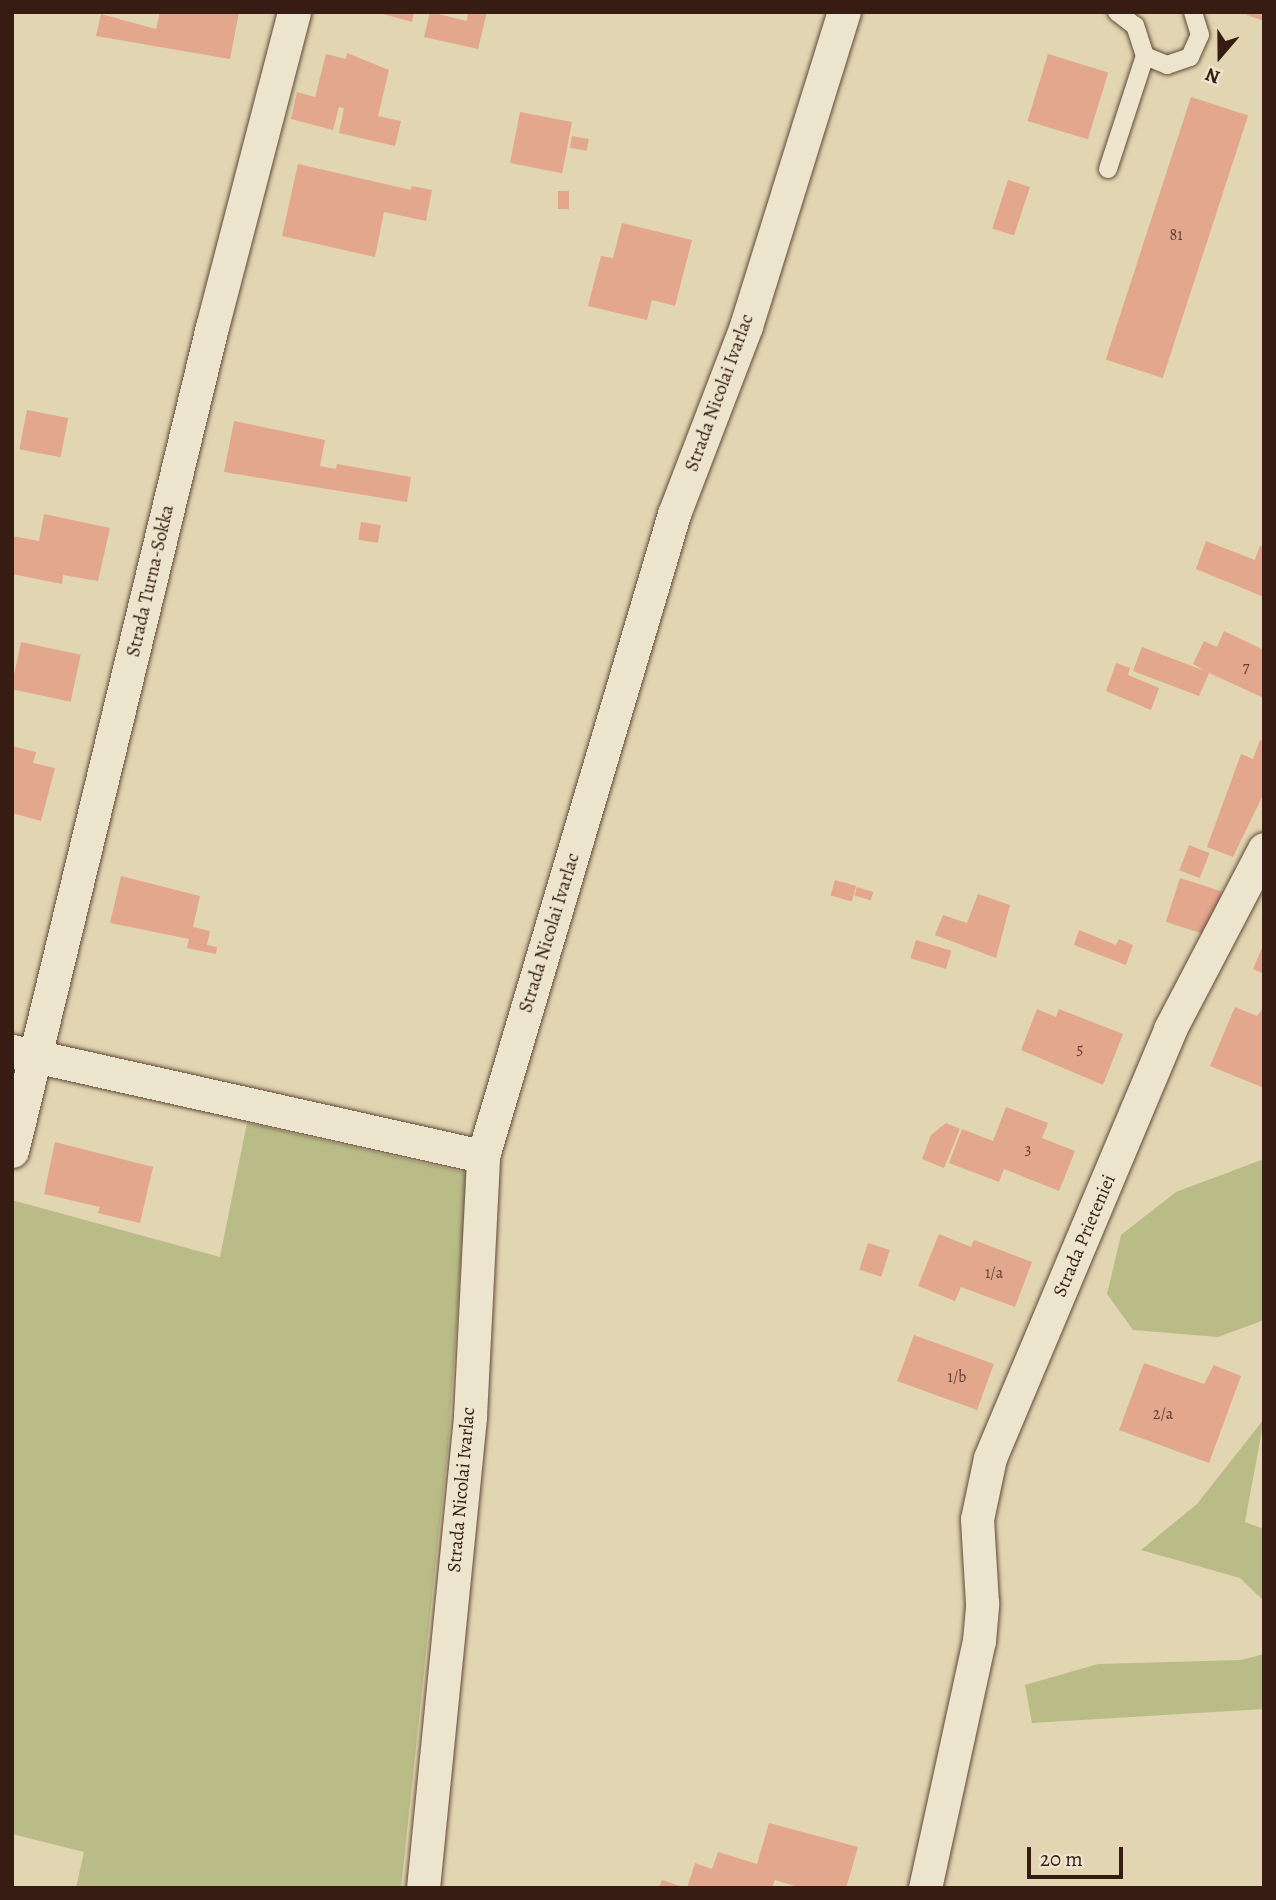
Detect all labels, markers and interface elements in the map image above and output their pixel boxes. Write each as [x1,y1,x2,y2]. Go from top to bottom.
north arrow [1185,21,1255,91]
text: N [1202,61,1224,90]
house number: 81 [1169,225,1183,245]
street label: Strada Nicolai Ivarlac [681,311,759,475]
street label: Strada Turna-Sokka [122,503,180,659]
house number: 7 [1243,657,1249,677]
street label: Strada Nicolai Ivarlac [515,850,585,1016]
house number: 5 [1077,1039,1083,1059]
house number: 3 [1025,1139,1031,1159]
street label: Strada Prieteniei [1049,1171,1121,1301]
house number: 1/a [985,1263,1003,1283]
house number: 1/b [948,1367,966,1387]
house number: 2/a [1153,1404,1173,1424]
street label: Strada Nicolai Ivarlac [443,1406,481,1574]
scale bar [1031,1834,1127,1878]
text: 20 m [1040,1845,1083,1873]

